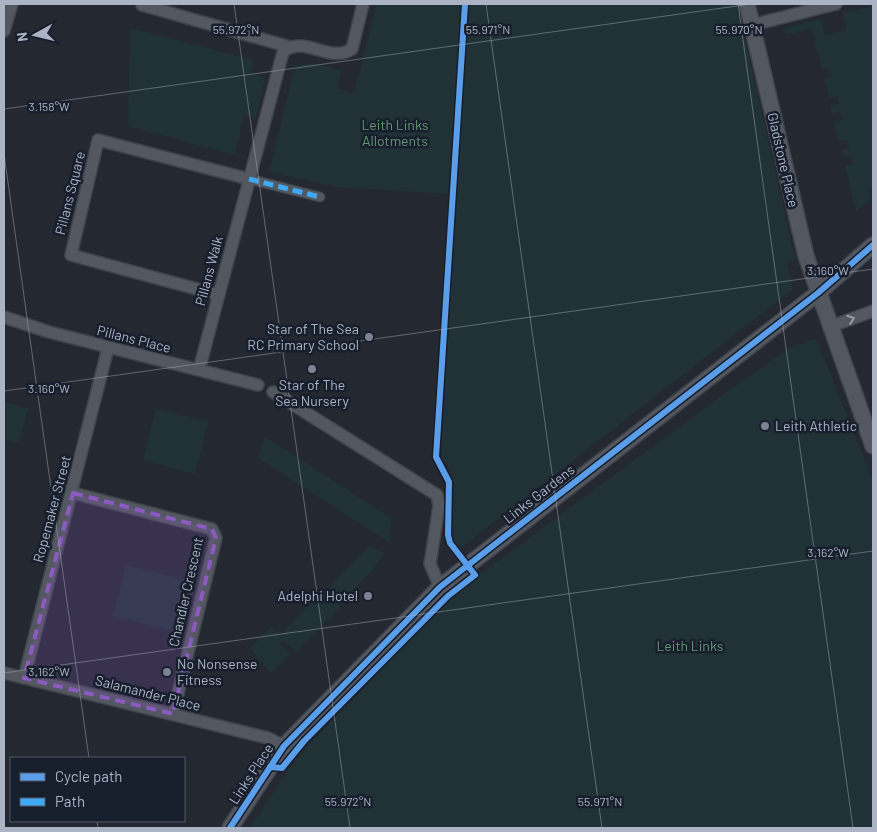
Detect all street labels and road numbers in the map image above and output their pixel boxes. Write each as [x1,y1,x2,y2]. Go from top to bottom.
street label: Gladstone Place [764,111,803,209]
street label: Pillans Square [51,149,88,236]
street label: Pillans Walk [191,234,226,308]
street label: Pillans Place [95,321,173,356]
street label: Ropemaker Street [29,453,74,564]
street label: Links Gardens [500,460,578,527]
street label: Chandler Crescent [165,536,206,648]
street label: Salamander Place [94,671,203,714]
street label: Links Place [225,740,276,807]

